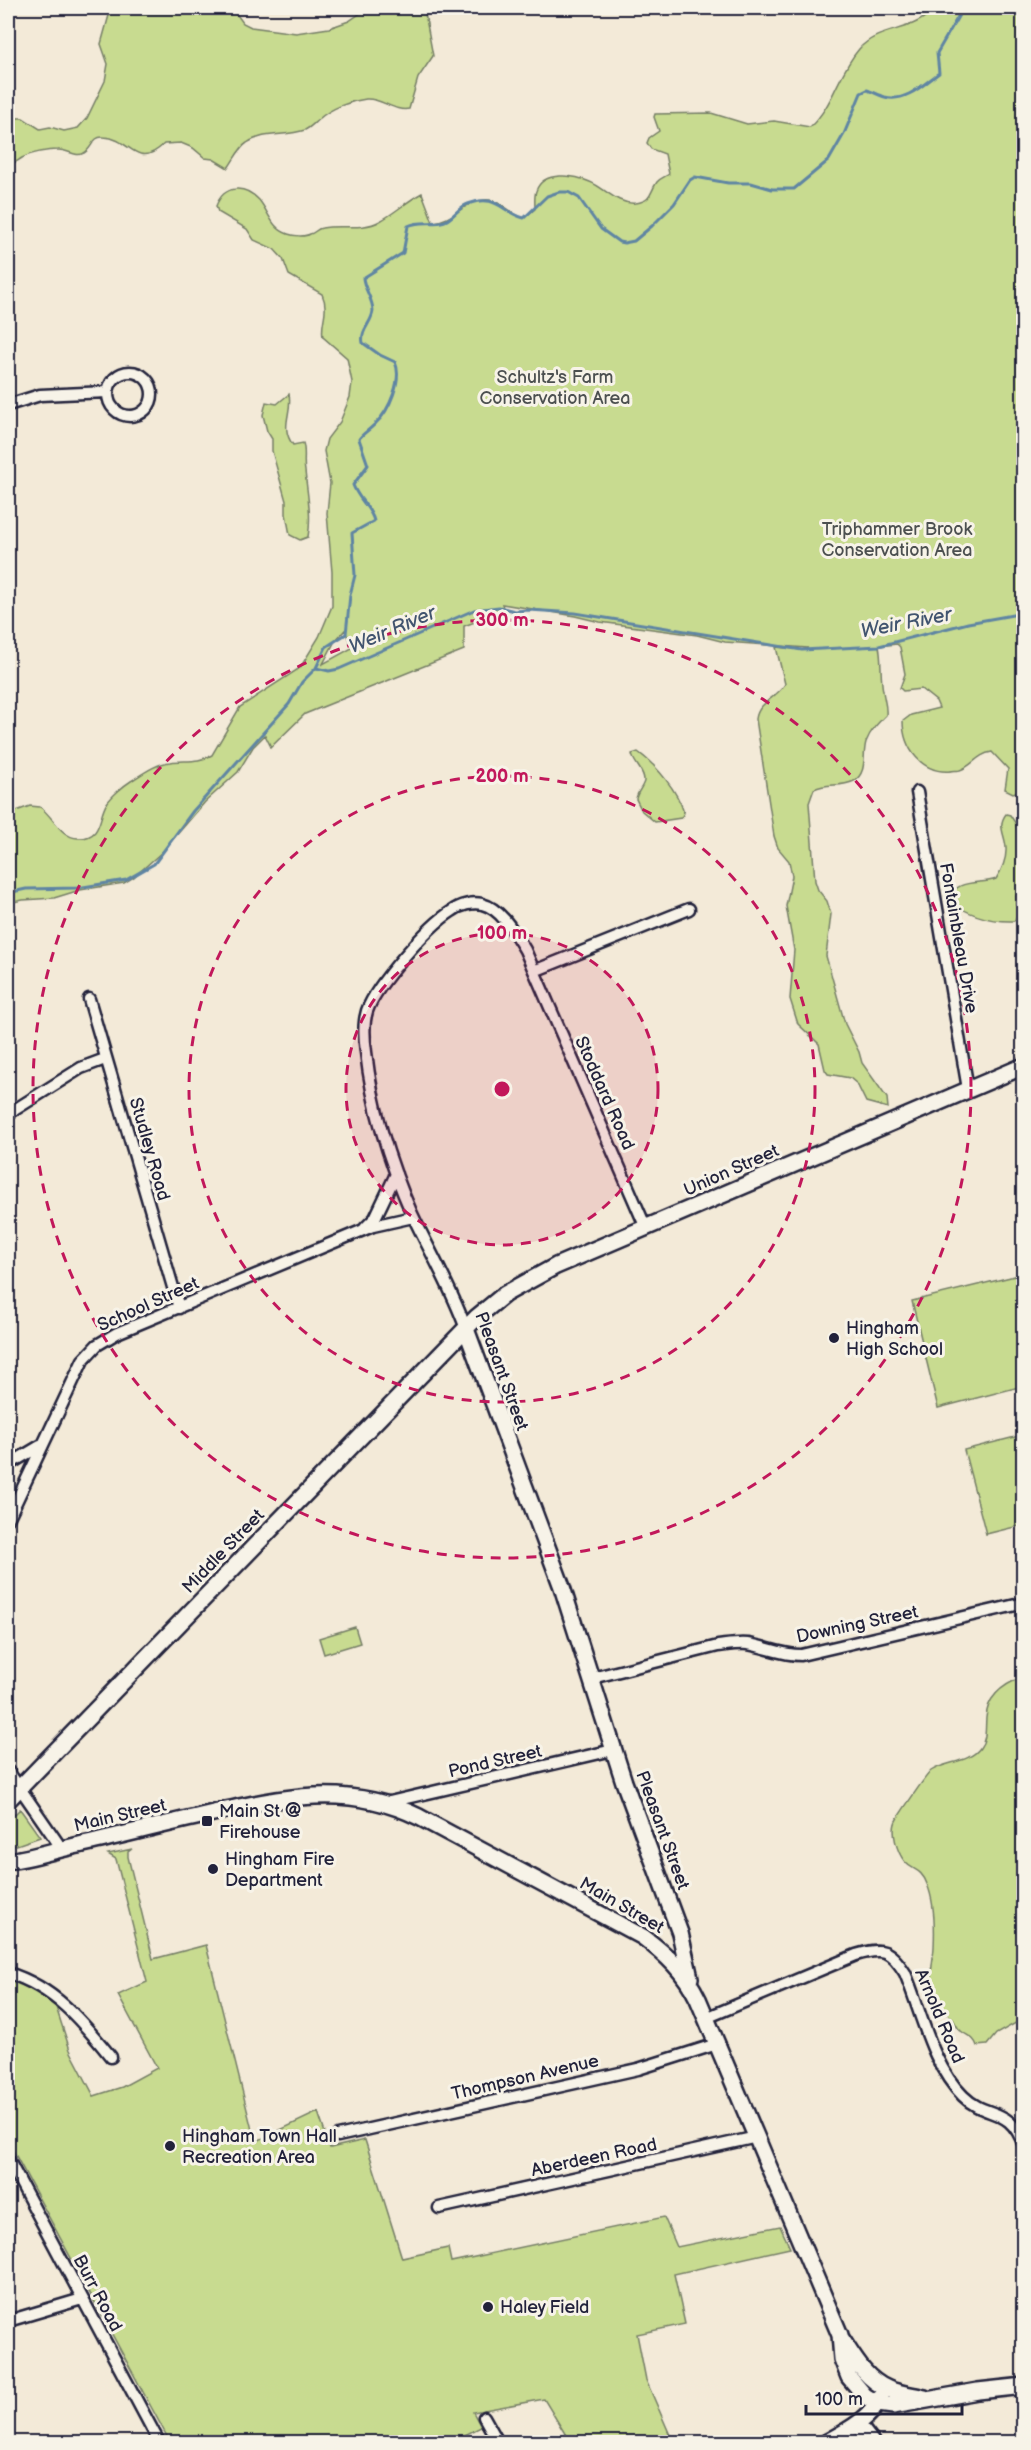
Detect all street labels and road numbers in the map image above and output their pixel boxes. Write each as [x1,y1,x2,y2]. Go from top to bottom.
street label: Fontainbleau Drive [935,861,982,1015]
street label: Stoddard Road [570,1033,639,1153]
street label: Studley Road [125,1095,174,1203]
street label: Union Street [680,1140,782,1201]
street label: School Street [94,1273,203,1336]
street label: Pleasant Street [470,1309,533,1434]
street label: Middle Street [178,1505,269,1598]
street label: Downing Street [794,1601,920,1648]
street label: Pond Street [446,1740,544,1782]
street label: Pleasant Street [631,1768,694,1893]
street label: Main Street [72,1795,169,1836]
street label: Main Street [576,1873,668,1938]
street label: Arnold Road [910,1966,969,2067]
street label: Thompson Avenue [449,2050,601,2105]
street label: Aberdeen Road [529,2134,659,2181]
street label: Burr Road [69,2251,126,2335]

